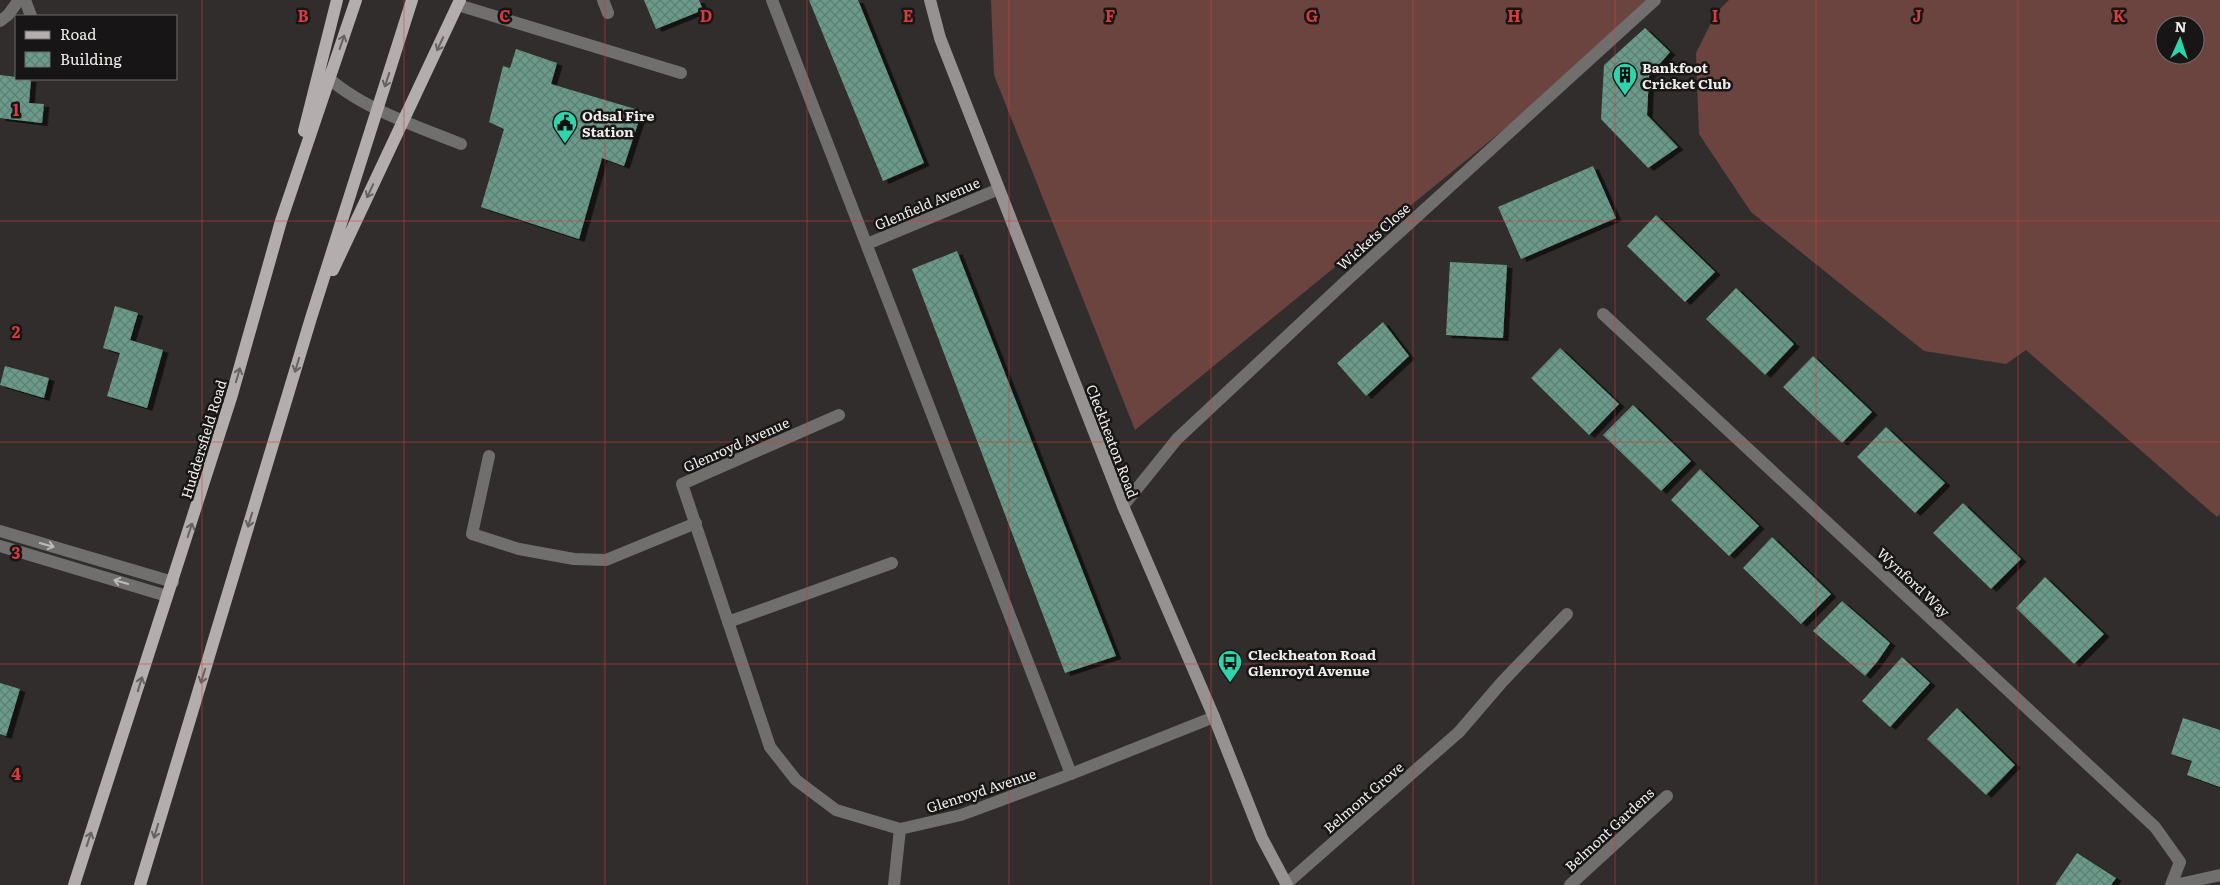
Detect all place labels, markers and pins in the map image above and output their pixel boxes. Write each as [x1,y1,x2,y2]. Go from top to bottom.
place label: Bankfoot Cricket Club [1642,57,1731,93]
building icon: Bankfoot Cricket Club [1612,62,1638,96]
place label: Odsal Fire Station [582,105,654,141]
public building icon: Odsal Fire Station [552,110,578,144]
place label: Cleckheaton Road Glenroyd Avenue [1248,644,1376,680]
bus stop icon: Cleckheaton Road Glenroyd Avenue [1217,649,1243,683]

